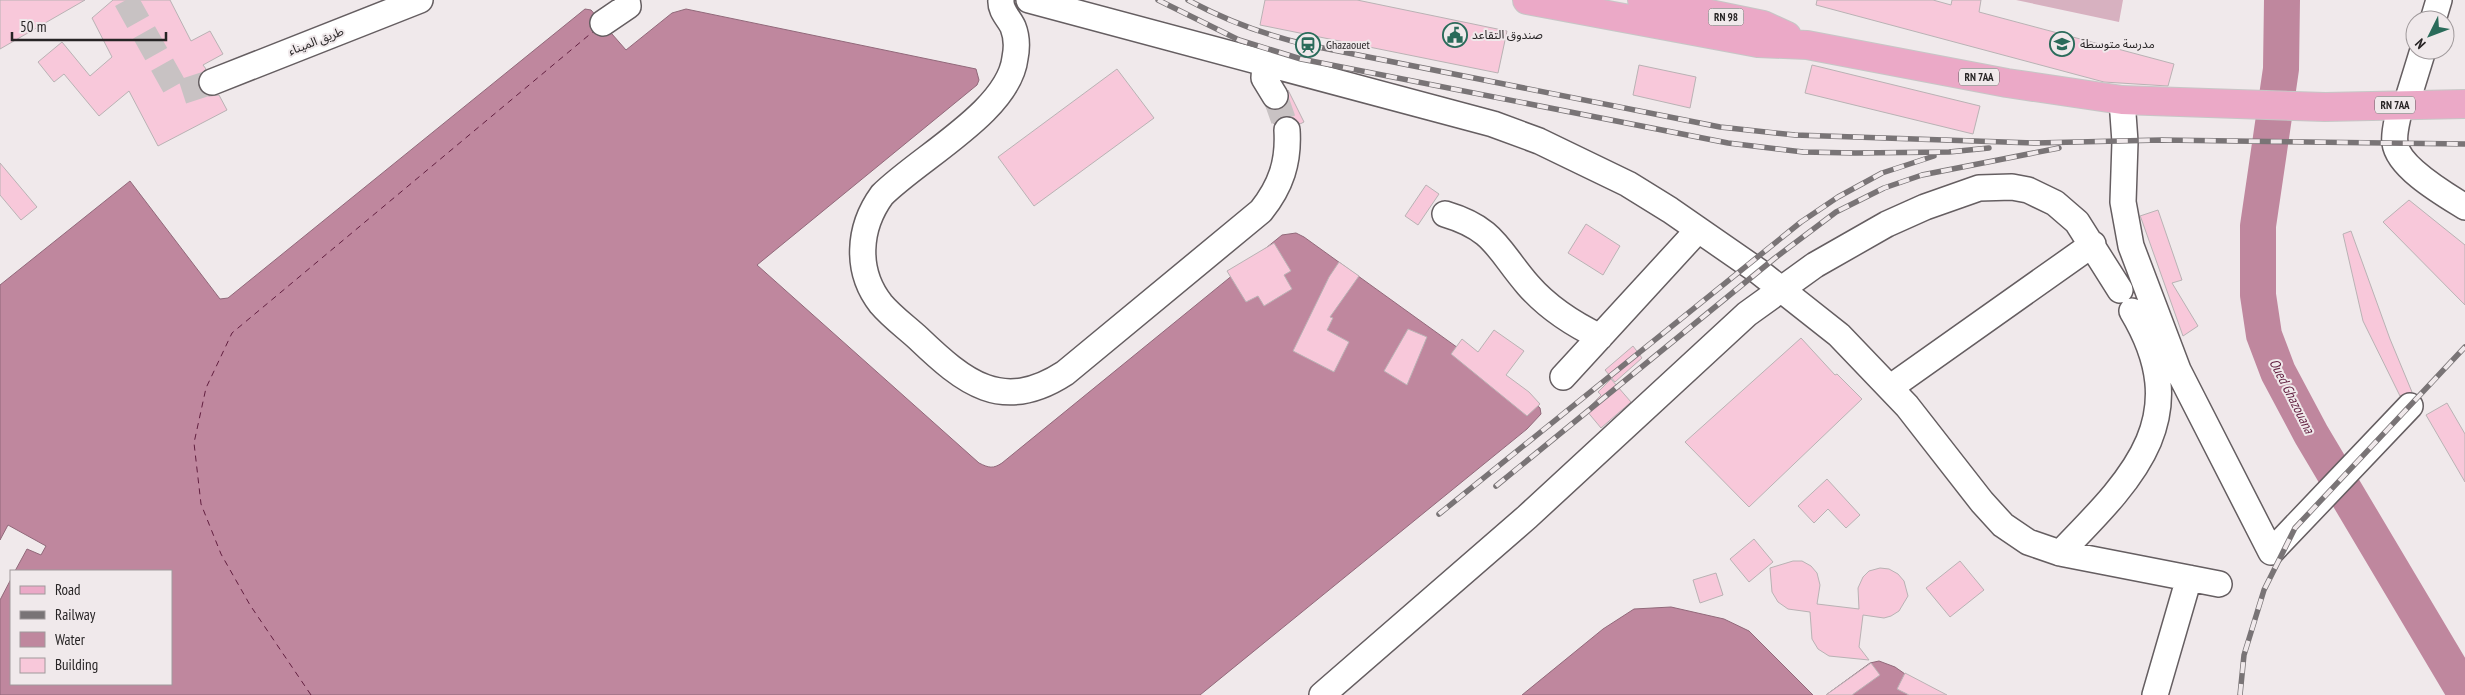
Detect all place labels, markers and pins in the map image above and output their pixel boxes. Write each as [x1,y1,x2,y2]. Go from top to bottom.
public building icon: صندوق التقاعد [1442,22,1468,48]
place label: صندوق التقاعد [1472,27,1543,42]
school or university icon: مدرسة متوسطة [2049,31,2075,57]
station icon: Ghazaouet [1295,32,1321,58]
place label: مدرسة متوسطة [2080,36,2155,51]
place label: Ghazaouet [1326,37,1370,52]

